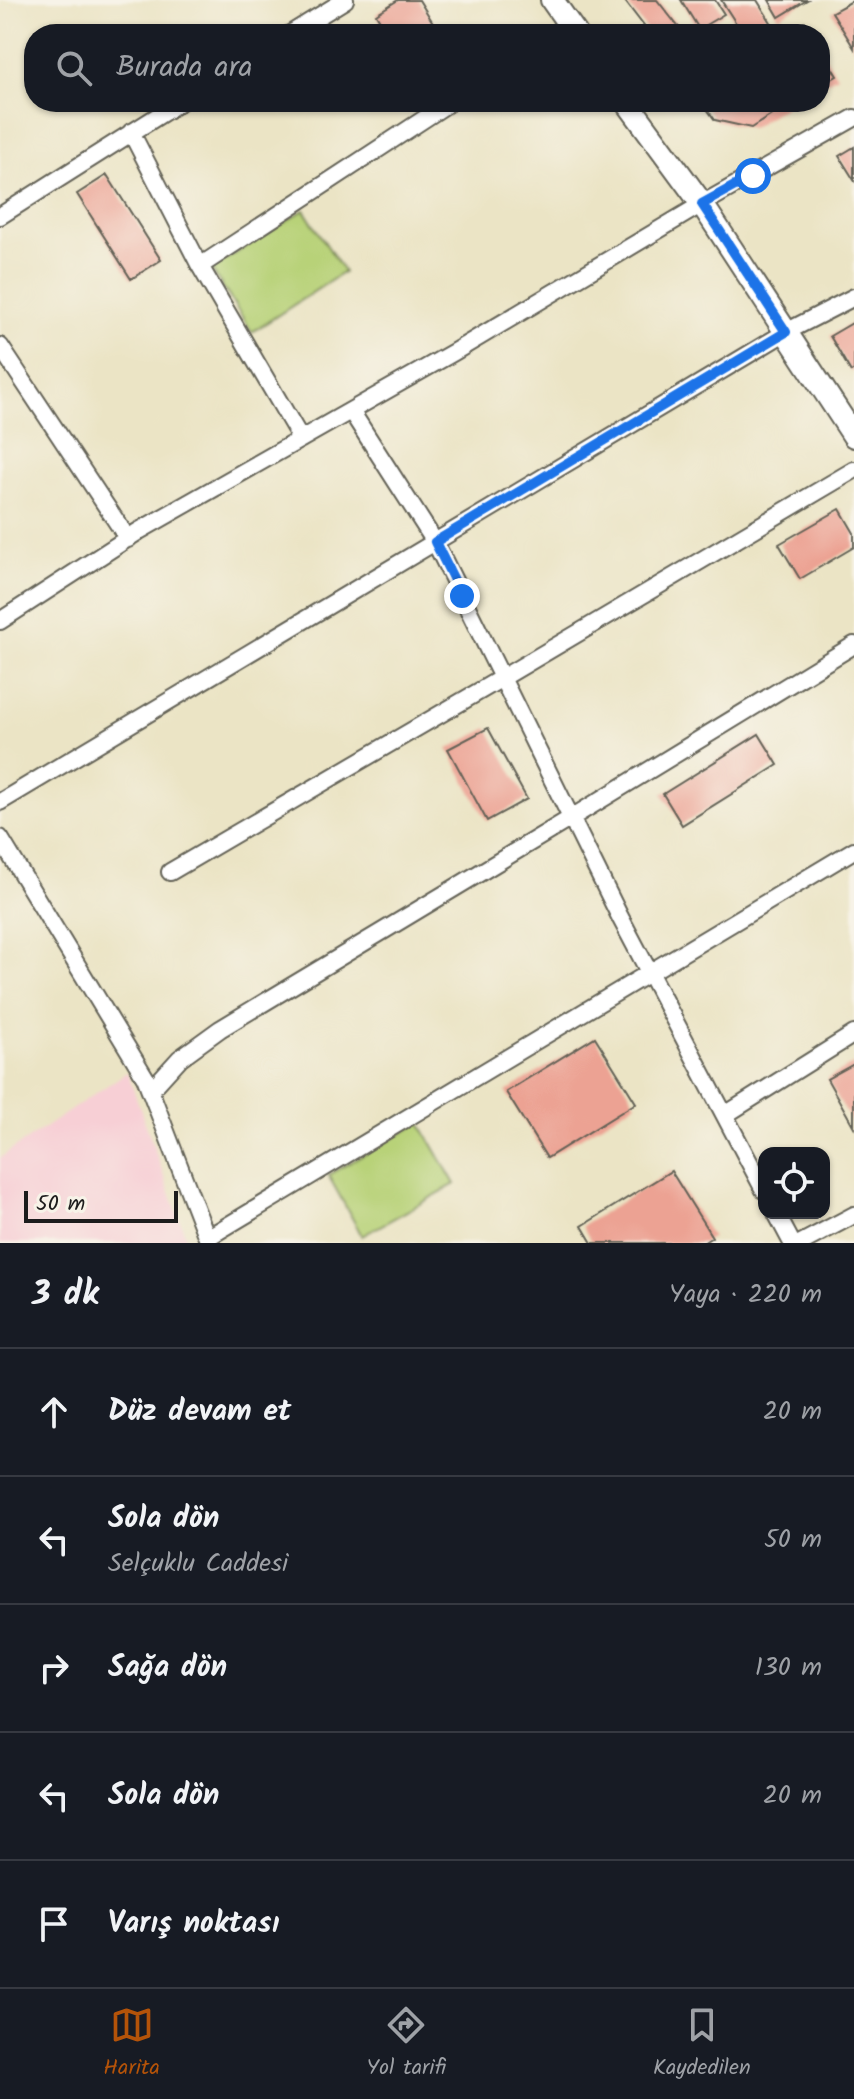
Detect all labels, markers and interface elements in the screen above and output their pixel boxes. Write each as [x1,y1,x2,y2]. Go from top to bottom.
search box [24,24,830,112]
text: Burada ara [116,44,253,92]
icon: search [52,46,96,90]
route start [735,158,771,194]
route end [444,578,480,614]
map controls [758,1147,830,1219]
button: locate [758,1147,830,1219]
scale bar [24,1187,178,1223]
text: 50 m [36,1187,85,1222]
text: 3 dk [32,1268,99,1322]
text: Yaya · 220 m [669,1274,822,1316]
text: Düz devam et [108,1388,291,1436]
icon: ahead [32,1390,76,1434]
text: 20 m [763,1391,822,1433]
text: Sola dön [108,1495,219,1543]
icon: left [32,1518,76,1562]
text: 50 m [764,1519,822,1561]
text: Selçuklu Caddesi [108,1543,288,1585]
text: Sağa dön [108,1644,227,1692]
icon: right [32,1646,76,1690]
text: 130 m [755,1647,822,1689]
text: Sola dön [108,1772,219,1820]
icon: left [32,1774,76,1818]
text: 20 m [763,1775,822,1817]
text: Varış noktası [108,1900,279,1948]
icon: arrive [32,1902,76,1946]
tab: Harita [103,2003,160,2086]
tab: Yol tarifi [366,2003,446,2086]
tab: Kaydedilen [653,2003,751,2086]

